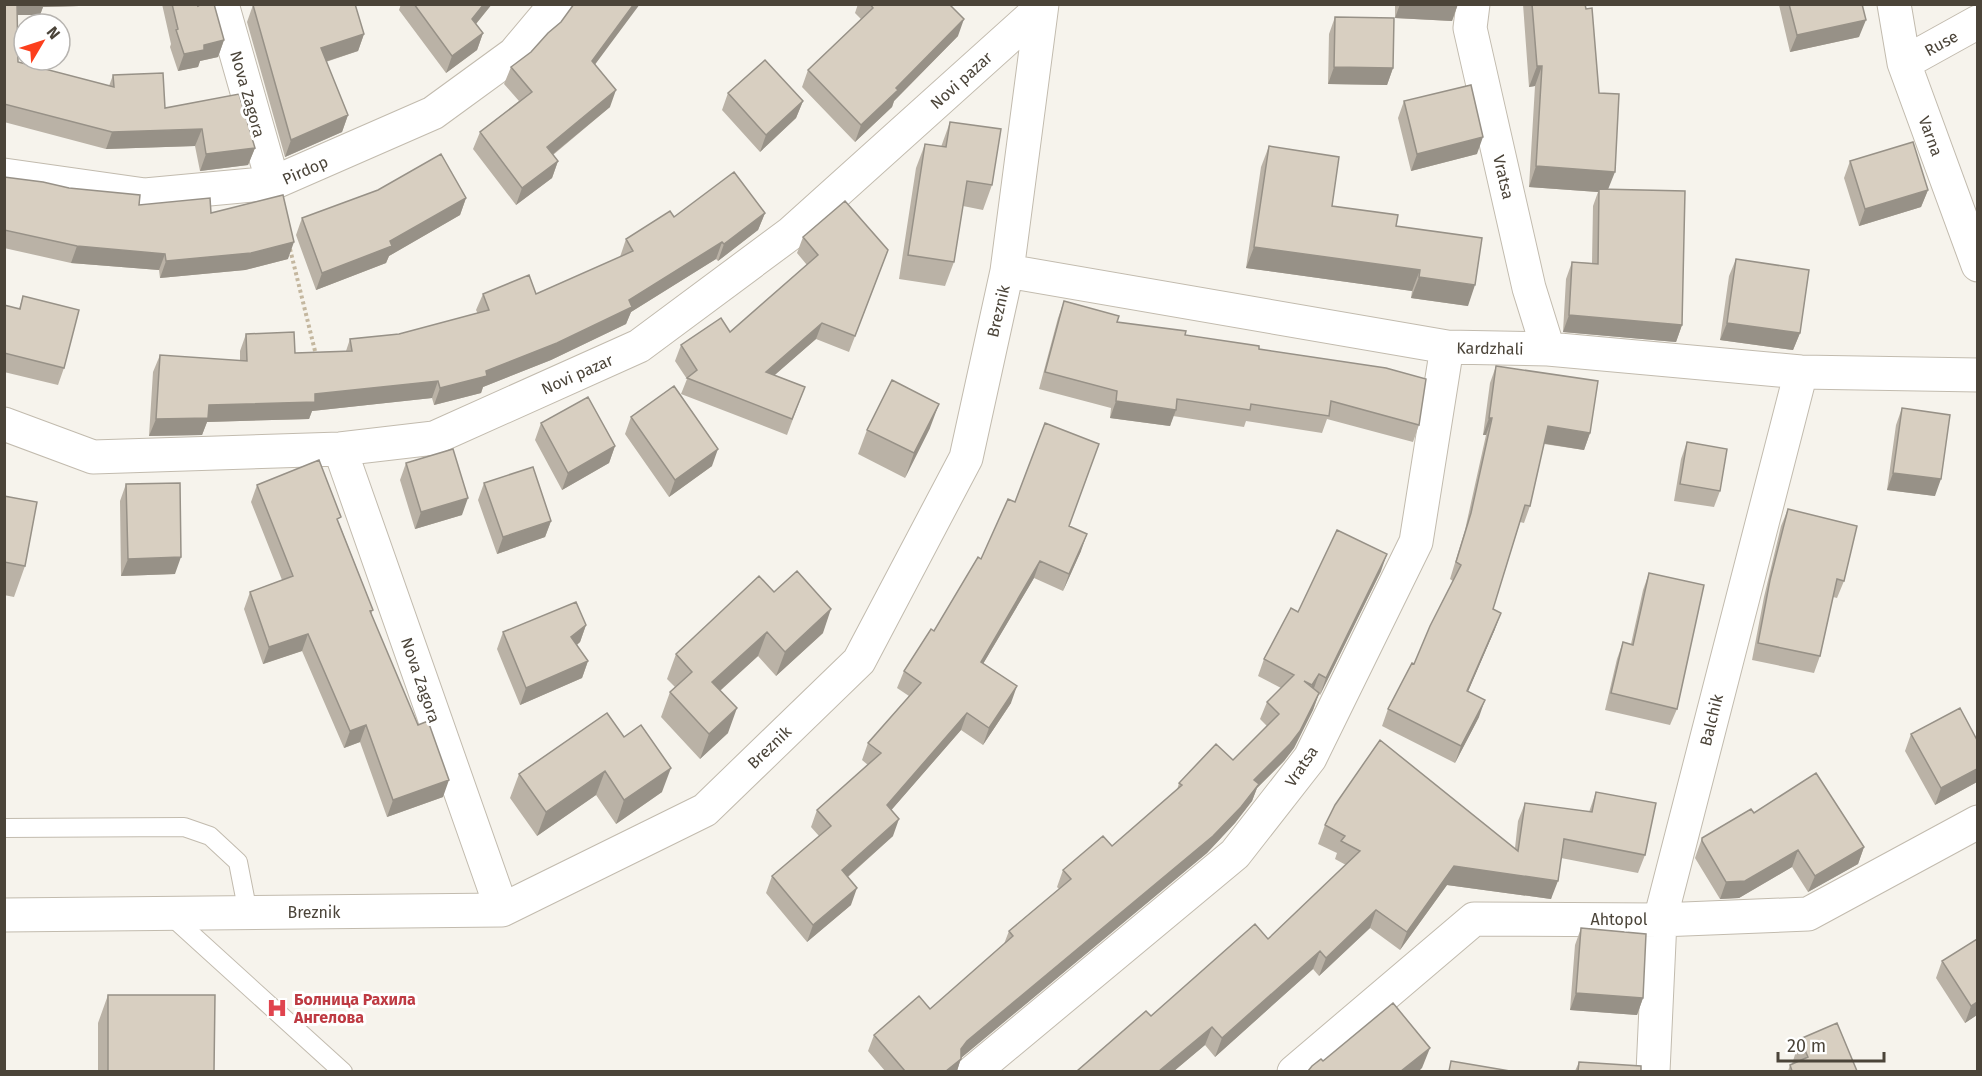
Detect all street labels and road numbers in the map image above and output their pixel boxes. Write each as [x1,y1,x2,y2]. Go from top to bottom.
street label: Ruse [1921,27,1961,60]
street label: Novi pazar [927,47,997,113]
street label: Nova Zagora [226,49,269,140]
street label: Varna [1915,114,1947,159]
street label: Pirdop [279,152,331,189]
street label: Vratsa [1489,153,1518,201]
street label: Breznik [983,282,1014,339]
street label: Kardzhali [1456,338,1524,359]
street label: Novi pazar [538,350,617,399]
street label: Nova Zagora [397,635,444,725]
street label: Balchik [1696,692,1727,748]
street label: Breznik [744,722,796,773]
street label: Vratsa [1281,742,1322,790]
street label: Breznik [287,903,341,922]
street label: Ahtopol [1591,910,1648,929]

